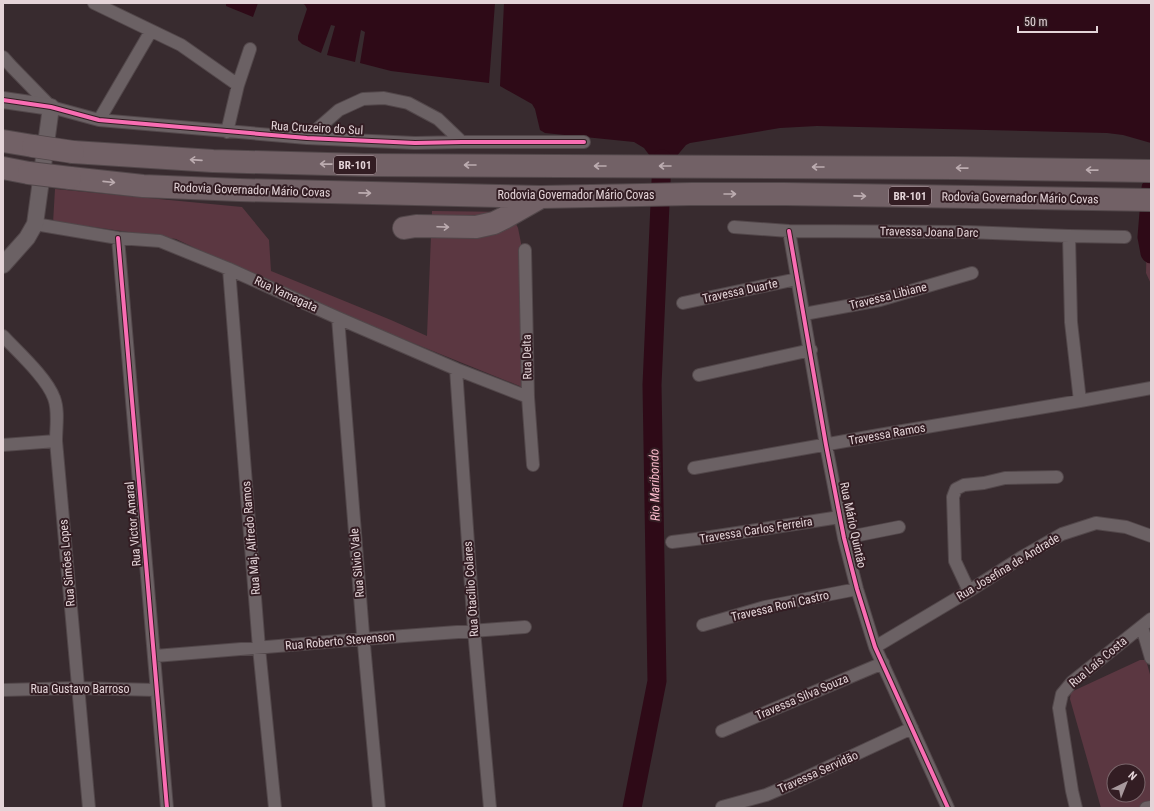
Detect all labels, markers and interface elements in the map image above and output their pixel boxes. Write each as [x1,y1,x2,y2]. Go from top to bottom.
scale bar [1018,8,1097,34]
text: 50 m [1024,15,1048,29]
street label: Rua Cruzeiro do Sul [271,119,363,137]
road number: BR-101 [334,156,376,174]
one-way arrow [190,157,203,164]
one-way arrow [320,160,333,168]
one-way arrow [464,161,477,169]
one-way arrow [594,162,607,170]
one-way arrow [659,162,672,170]
one-way arrow [812,163,825,171]
one-way arrow [956,164,969,172]
one-way arrow [1086,166,1099,174]
one-way arrow [102,178,115,186]
street label: Rodovia Governador Mário Covas [173,180,331,200]
road number: BR-101 [889,187,931,205]
street label: Rodovia Governador Mário Covas [498,188,654,202]
one-way arrow [358,189,371,197]
one-way arrow [723,190,736,198]
street label: Rodovia Governador Mário Covas [941,190,1099,206]
one-way arrow [853,192,866,199]
one-way arrow [436,223,449,230]
street label: Travessa Joana Darc [880,224,979,240]
street label: Rua Yamagata [252,273,320,315]
street label: Travessa Duarte [701,276,779,306]
street label: Travessa Libiane [848,280,929,312]
street label: Rua Delta [520,334,534,380]
street label: Travessa Ramos [848,420,926,448]
water label: Rio Maribondo [646,449,663,521]
street label: Rua Victor Amaral [122,481,144,567]
street label: Rua Maj. Alfredo Ramos [239,481,263,595]
street label: Rua Mário Quintão [837,481,869,569]
street label: Travessa Carlos Ferreira [698,514,814,546]
street label: Rua Simões Lopes [56,519,78,607]
street label: Rua Silvio Vale [347,527,367,598]
street label: Rua Josefina de Andrade [954,531,1062,603]
street label: Rua Otacílio Colares [461,541,481,637]
street label: Travessa Roni Castro [730,588,830,624]
street label: Rua Roberto Stevenson [285,629,396,653]
street label: Rua Laís Costa [1066,634,1130,690]
street label: Travessa Silva Souza [754,671,851,723]
street label: Rua Gustavo Barroso [30,682,130,696]
street label: Travessa Servidão [776,748,860,796]
north arrow [1106,763,1146,803]
text: N [1126,769,1140,783]

